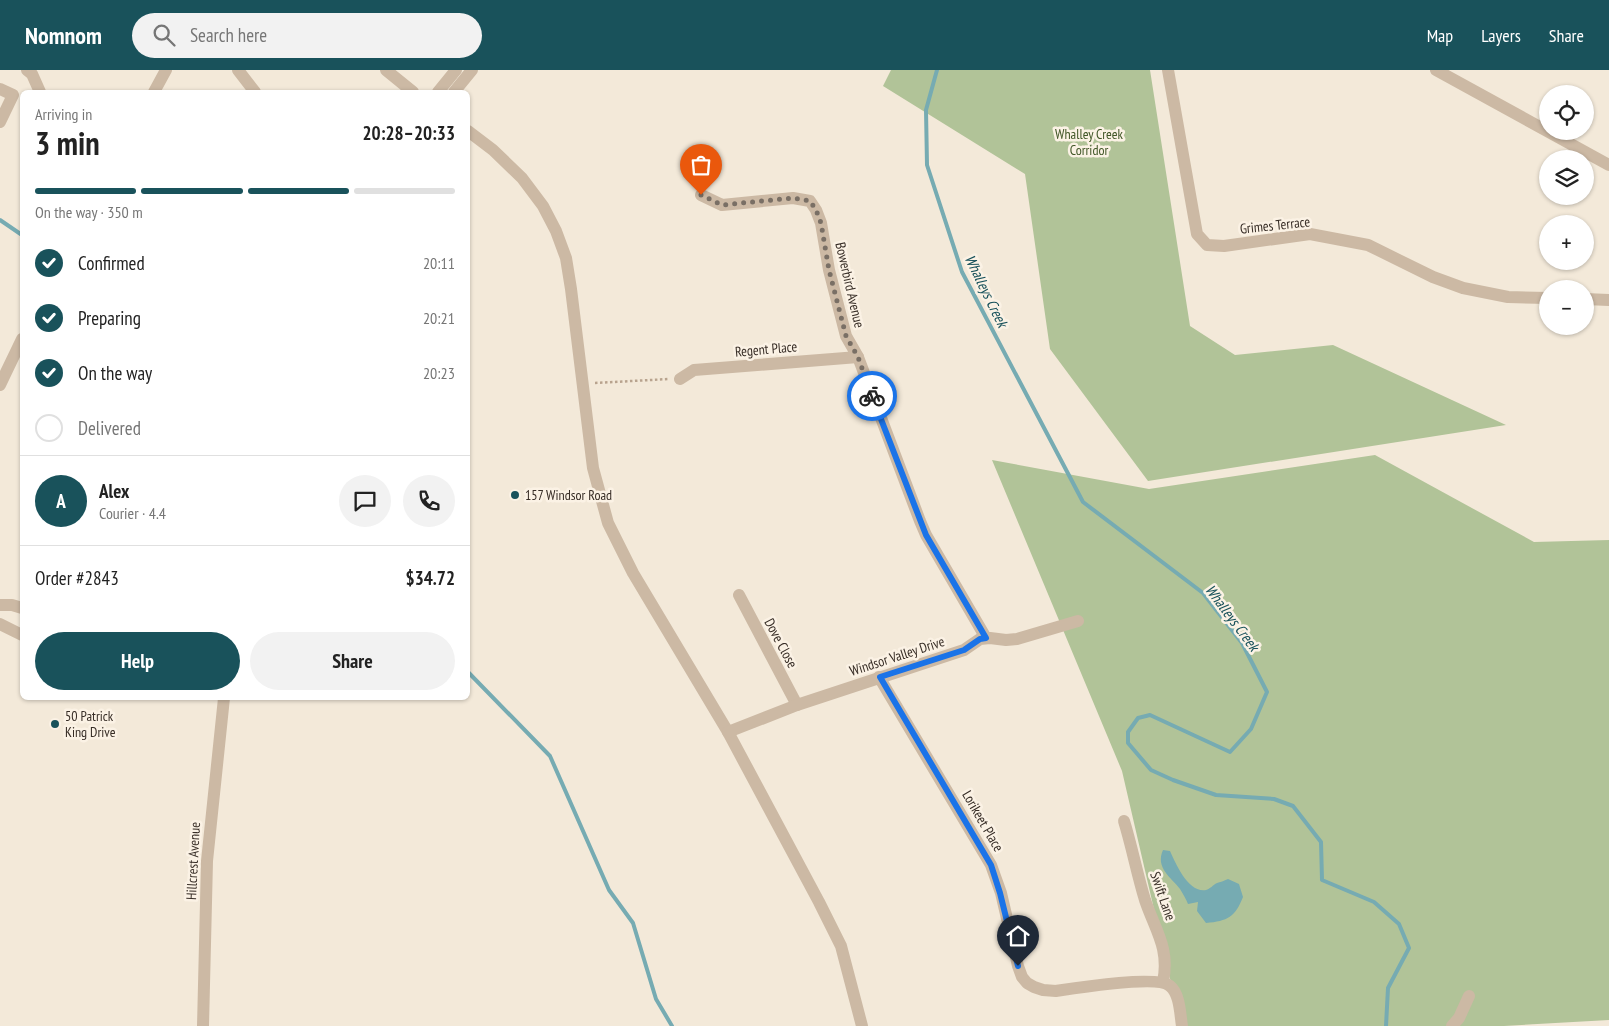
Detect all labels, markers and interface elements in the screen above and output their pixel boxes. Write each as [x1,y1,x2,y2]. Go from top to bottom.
search box [132,13,482,58]
text: Nomnom [25,20,102,51]
icon: search [150,21,178,49]
text: Search here [190,23,267,47]
text: Map [1427,24,1453,47]
text: Layers [1481,24,1521,47]
text: Share [1549,24,1584,47]
map controls [1539,85,1594,335]
button: locate [1539,85,1594,140]
text: Arriving in [35,104,92,124]
text: 20:28–20:33 [362,121,455,145]
text: 3 min [35,122,100,164]
park label: Whalley Creek Corridor [1055,125,1124,159]
pin [680,144,722,195]
button: layers [1539,150,1594,205]
icon: bag [687,151,715,179]
text: On the way · 350 m [35,202,143,222]
street label: Grimes Terrace [1239,212,1311,238]
button: + [1539,215,1594,270]
street label: Bowerbird Avenue [831,240,869,330]
icon: check [35,249,63,277]
text: Confirmed [78,251,145,275]
water label: Whalleys Creek [961,251,1013,332]
text: 20:11 [423,253,455,273]
button: − [1539,280,1594,335]
icon: check [35,304,63,332]
text: Preparing [78,306,141,330]
text: 20:21 [423,308,455,328]
street label: Regent Place [734,337,798,361]
icon: check [35,359,63,387]
text: On the way [78,361,152,385]
text: 20:23 [423,363,455,383]
courier [847,371,897,421]
icon: bike [858,382,886,410]
text: Delivered [78,416,141,440]
button: chat [339,475,391,527]
button: phone [403,475,455,527]
text: Alex [99,479,129,503]
place label: 157 Windsor Road [525,486,612,504]
text: A [56,489,66,513]
marker: 157 Windsor Road [509,489,521,501]
text: Courier · 4.4 [99,503,166,523]
text: Order #2843 [35,566,119,590]
text: $34.72 [406,566,455,590]
water label: Whalleys Creek [1201,581,1265,656]
street label: Dove Close [760,615,802,671]
button: Help [35,632,240,690]
button: Share [250,632,455,690]
street label: Windsor Valley Drive [847,632,947,680]
place label: 50 Patrick King Drive [65,707,116,741]
marker: 50 Patrick King Drive [49,718,61,730]
street label: Lorikeet Place [958,787,1008,855]
street label: Hillcrest Avenue [182,821,204,901]
street label: Swift Lane [1146,869,1180,923]
pin [997,915,1039,966]
icon: home [1004,922,1032,950]

